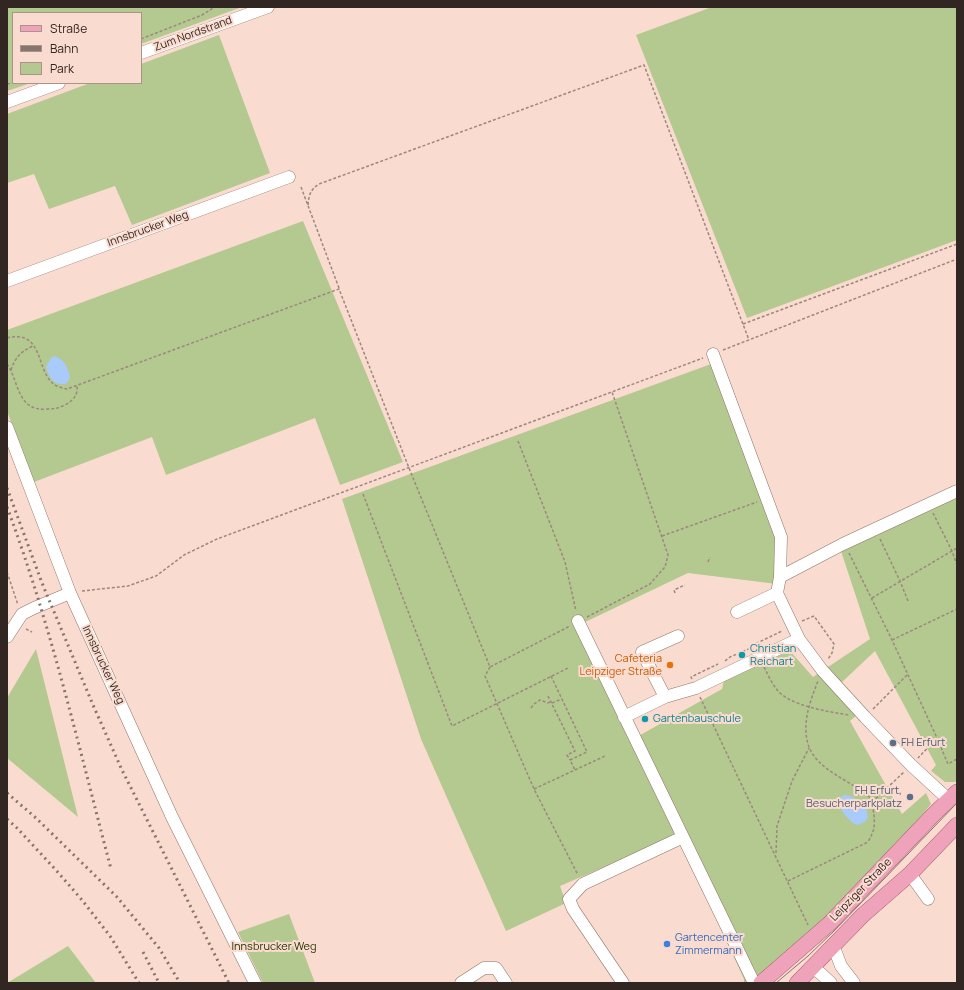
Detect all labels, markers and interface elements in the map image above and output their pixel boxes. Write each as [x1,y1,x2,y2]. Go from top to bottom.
legend [12,12,142,84]
street label: Zum Nordstrand [152,14,234,54]
text: Straße [50,20,87,37]
text: Bahn [50,40,78,57]
text: Park [50,60,74,77]
street label: Innsbrucker Weg [106,208,190,250]
street label: Innsbrucker Weg [79,624,127,706]
place label: Christian Reichart [750,642,796,668]
marker: Christian Reichart [737,650,747,660]
place label: Cafeteria Leipziger Straße [580,652,662,678]
marker: Cafeteria Leipziger Straße [665,660,675,670]
place label: Gartenbauschule [653,712,741,726]
marker: Gartenbauschule [640,714,650,724]
place label: FH Erfurt [901,736,945,750]
marker: FH Erfurt [888,738,898,748]
place label: FH Erfurt, Besucherparkplatz [806,784,902,810]
marker: FH Erfurt, Besucherparkplatz [905,792,915,802]
street label: Leipziger Straße [828,856,894,924]
place label: Gartencenter Zimmermann [675,931,743,957]
marker: Gartencenter Zimmermann [662,939,672,949]
park label: Innsbrucker Weg [231,940,317,954]

